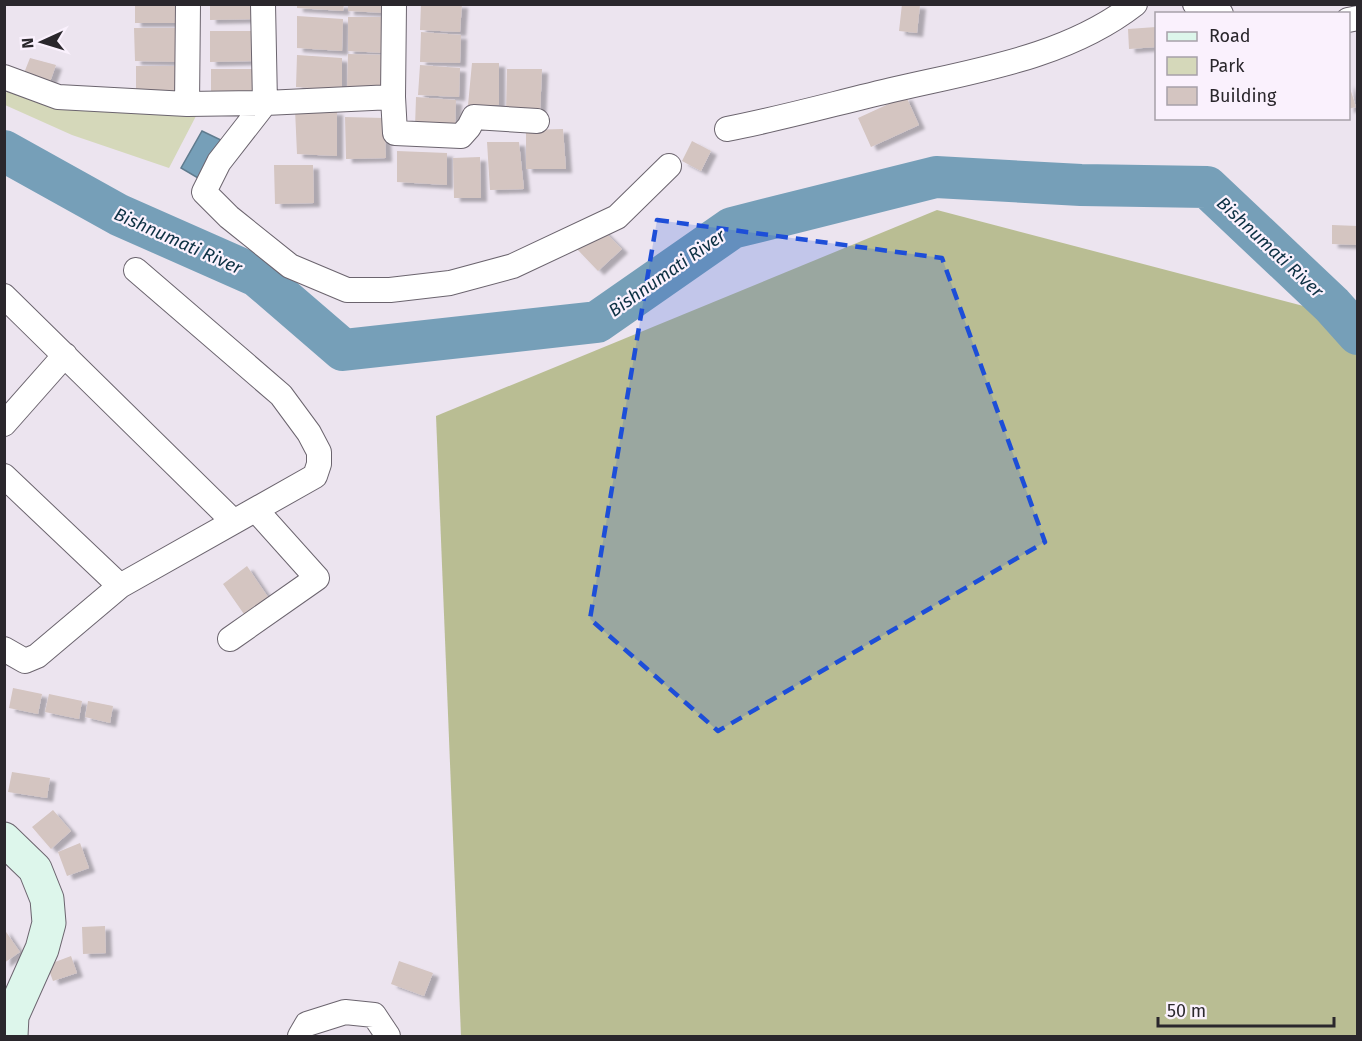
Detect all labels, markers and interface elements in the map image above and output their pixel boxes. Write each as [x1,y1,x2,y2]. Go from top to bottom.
north arrow [12,12,72,72]
legend [1155,12,1350,120]
text: Road [1209,25,1251,47]
text: N [18,37,37,49]
text: Park [1209,55,1245,77]
text: Building [1209,85,1277,107]
water label: Bishnumati River [1212,192,1329,303]
water label: Bishnumati River [111,203,246,280]
water label: Bishnumati River [604,224,731,321]
scale bar [1158,990,1334,1028]
text: 50 m [1167,1000,1206,1022]

